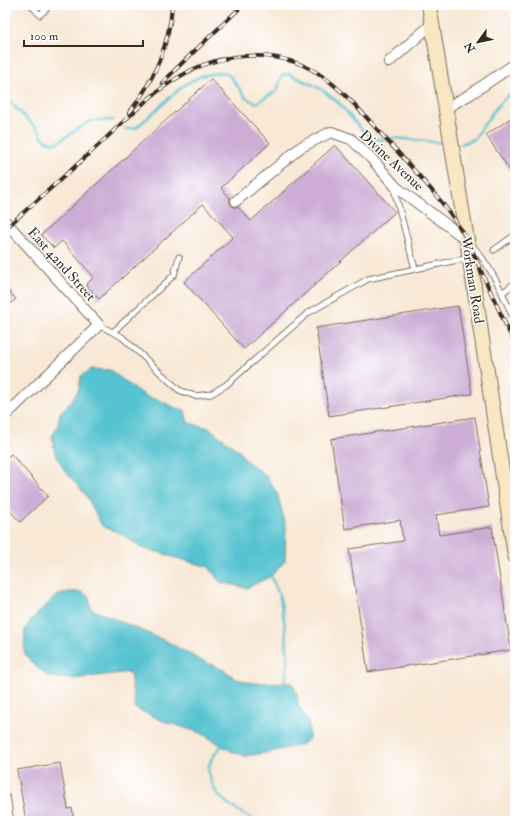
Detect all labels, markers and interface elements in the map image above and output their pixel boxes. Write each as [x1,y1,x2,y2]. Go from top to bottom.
scale bar [24,22,143,48]
north arrow [458,22,498,62]
text: 100 m [30,29,59,44]
text: N [461,39,479,56]
street label: Divine Avenue [356,126,427,194]
street label: East 42nd Street [24,224,100,305]
street label: Workman Road [457,234,488,325]

